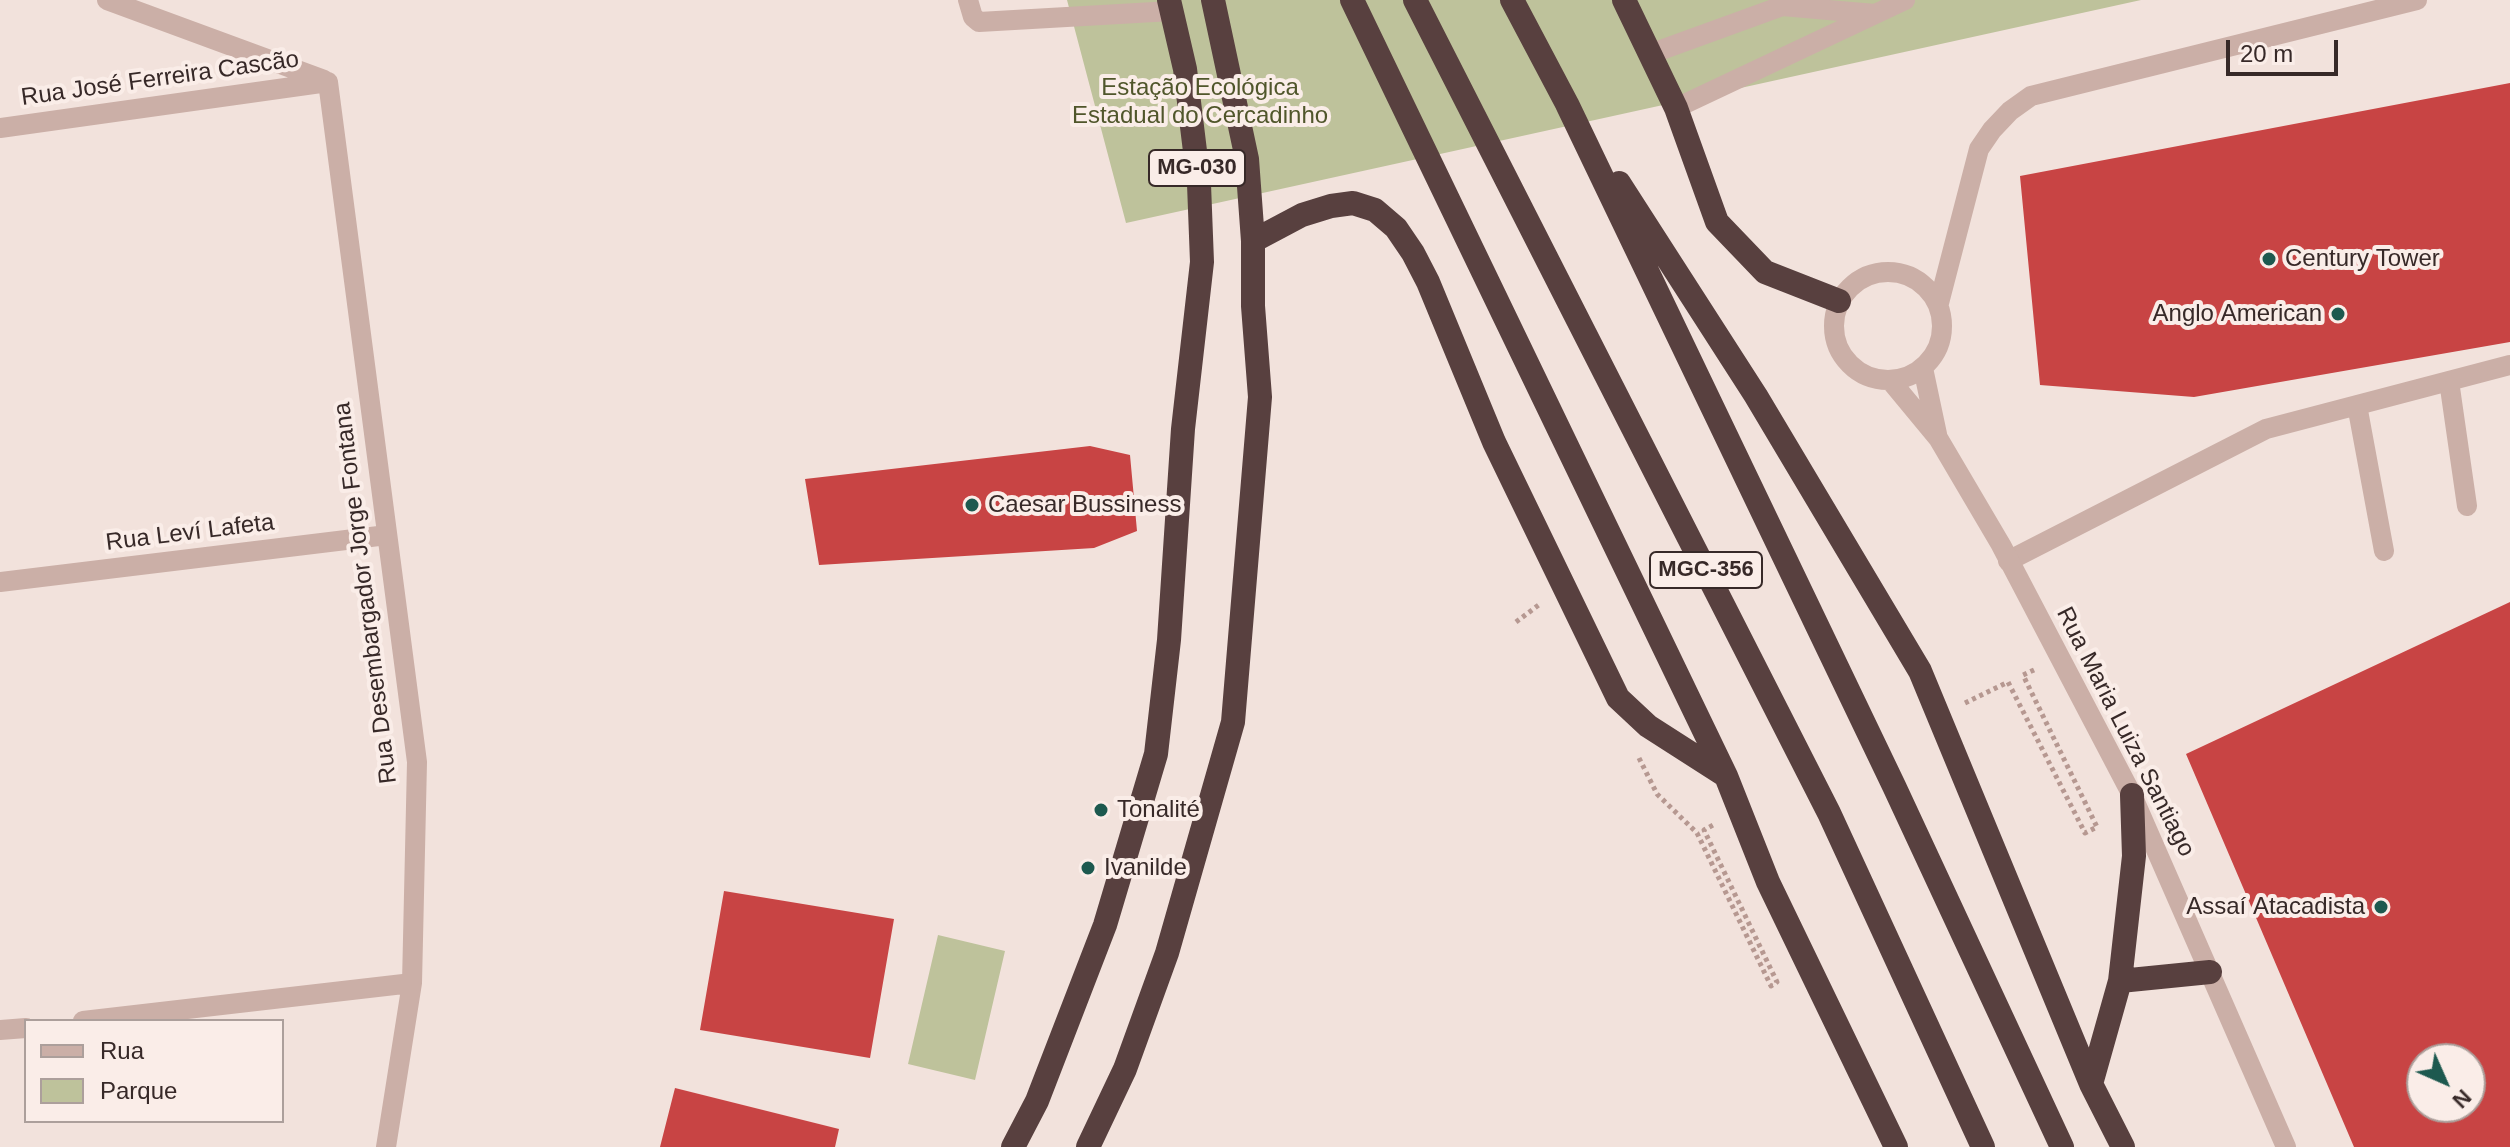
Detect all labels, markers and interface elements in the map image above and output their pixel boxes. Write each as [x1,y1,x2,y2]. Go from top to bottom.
scale bar [2230,24,2342,74]
text: 20 m [2240,40,2293,67]
street label: Rua José Ferreira Cascão [19,45,301,113]
park label: Estação Ecológica Estadual do Cercadinho [1072,74,1328,130]
road number: MG-030 [1149,150,1245,186]
place label: Century Tower [2285,245,2440,273]
marker: Century Tower [2260,250,2278,268]
place label: Anglo American [2153,300,2322,328]
marker: Anglo American [2329,305,2347,323]
street label: Rua Desembargador Jorge Fontana [328,401,404,785]
place label: Caesar Bussiness [988,491,1181,519]
marker: Caesar Bussiness [963,496,981,514]
street label: Rua Leví Lafeta [104,508,276,558]
road number: MGC-356 [1650,552,1762,588]
street label: Rua Maria Luiza Santiago [2049,602,2201,862]
place label: Tonalité [1117,796,1200,824]
marker: Tonalité [1092,801,1110,819]
place label: Ivanilde [1104,854,1187,882]
marker: Ivanilde [1079,859,1097,877]
place label: Assaí Atacadista [2186,893,2365,921]
marker: Assaí Atacadista [2372,898,2390,916]
legend [24,1019,284,1123]
text: Rua [100,1037,144,1064]
north arrow [2406,1043,2486,1123]
text: Parque [100,1077,177,1104]
text: N [2447,1084,2476,1113]

